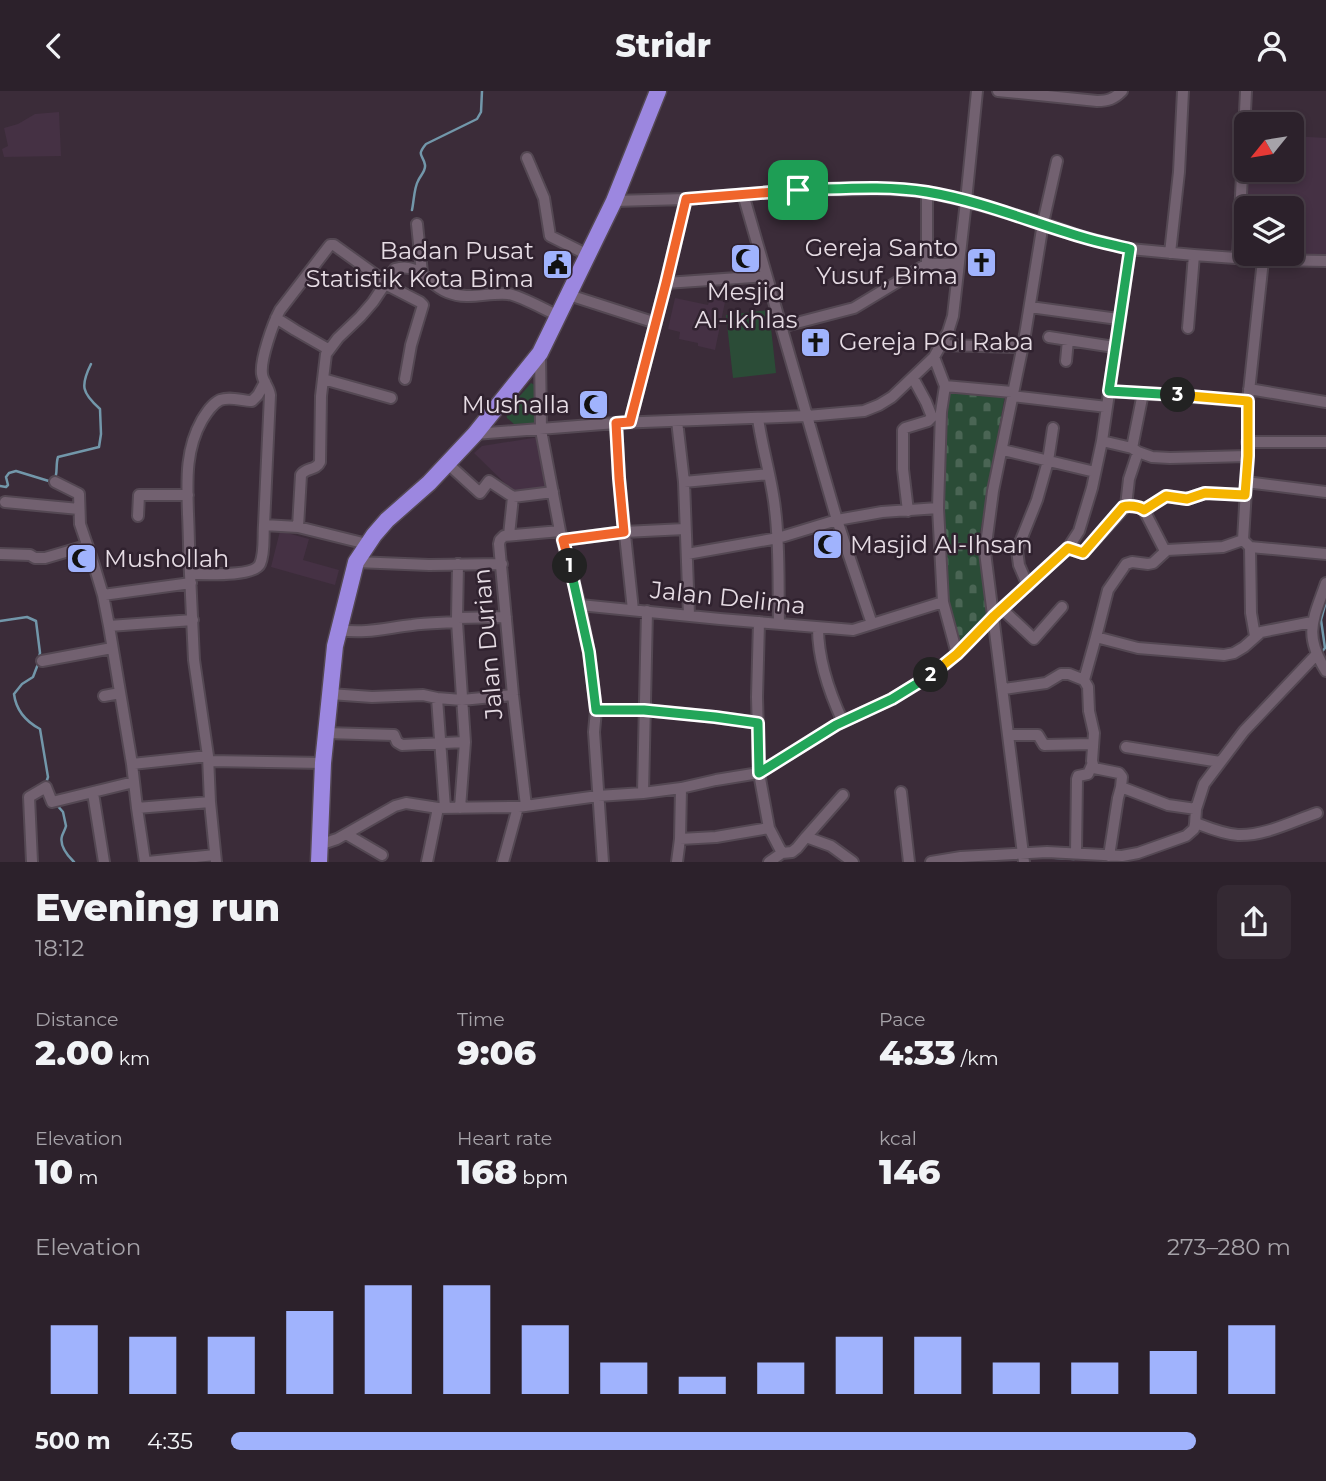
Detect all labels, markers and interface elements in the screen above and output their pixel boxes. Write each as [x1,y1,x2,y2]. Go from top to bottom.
text: Stridr [615,26,711,65]
icon: back [35,27,73,65]
icon: person [1253,27,1291,65]
north arrow [1234,112,1304,182]
map controls [1234,112,1304,266]
pin [768,160,828,220]
icon: arrive [779,171,817,209]
button: layers [1234,196,1304,266]
place label: Gereja Santo Yusuf, Bima [805,233,958,290]
place label: Badan Pusat Statistik Kota Bima [306,236,534,293]
mosque icon: Mesjid Al-Ikhlas [729,241,763,275]
church icon: Gereja Santo Yusuf, Bima [964,245,998,279]
public building icon: Badan Pusat Statistik Kota Bima [540,248,574,282]
place label: Mesjid Al-Ikhlas [695,277,797,334]
church icon: Gereja PGI Raba [799,325,833,359]
place label: Gereja PGI Raba [839,327,1034,356]
pin: 3 [1160,377,1196,413]
text: 3 [1172,383,1183,406]
mosque icon: Mushalla [576,388,610,422]
place label: Mushalla [462,390,570,419]
mosque icon: Masjid Al-Ihsan [810,528,844,562]
place label: Masjid Al-Ihsan [850,530,1033,559]
mosque icon: Mushollah [64,542,98,576]
place label: Mushollah [104,544,229,573]
pin: 1 [552,549,588,583]
text: 1 [566,554,573,577]
street label: Jalan Durian [466,567,509,722]
street label: Jalan Delima [648,575,807,620]
pin: 2 [914,657,948,693]
text: 2 [925,663,936,686]
text: Evening run [35,884,280,931]
button: share [1217,885,1291,959]
text: 18:12 [35,934,84,962]
text: Distance [35,1008,118,1031]
text: Time [457,1008,505,1031]
text: Pace [879,1008,926,1031]
text: 2.00 [35,1031,114,1074]
text: 9:06 [457,1031,536,1074]
text: 4:33 [879,1031,956,1074]
text: km [114,1047,150,1070]
text: /km [956,1047,999,1070]
text: Elevation [35,1127,123,1150]
text: Heart rate [457,1127,552,1150]
text: kcal [879,1127,917,1150]
text: 10 [35,1150,73,1193]
text: 168 [457,1150,517,1193]
text: 146 [879,1150,940,1193]
text: m [73,1166,98,1189]
text: bpm [517,1166,568,1189]
text: Elevation [35,1233,141,1261]
text: 273–280 m [1167,1233,1291,1261]
text: 500 m [35,1427,111,1455]
text: 4:35 [147,1427,193,1455]

